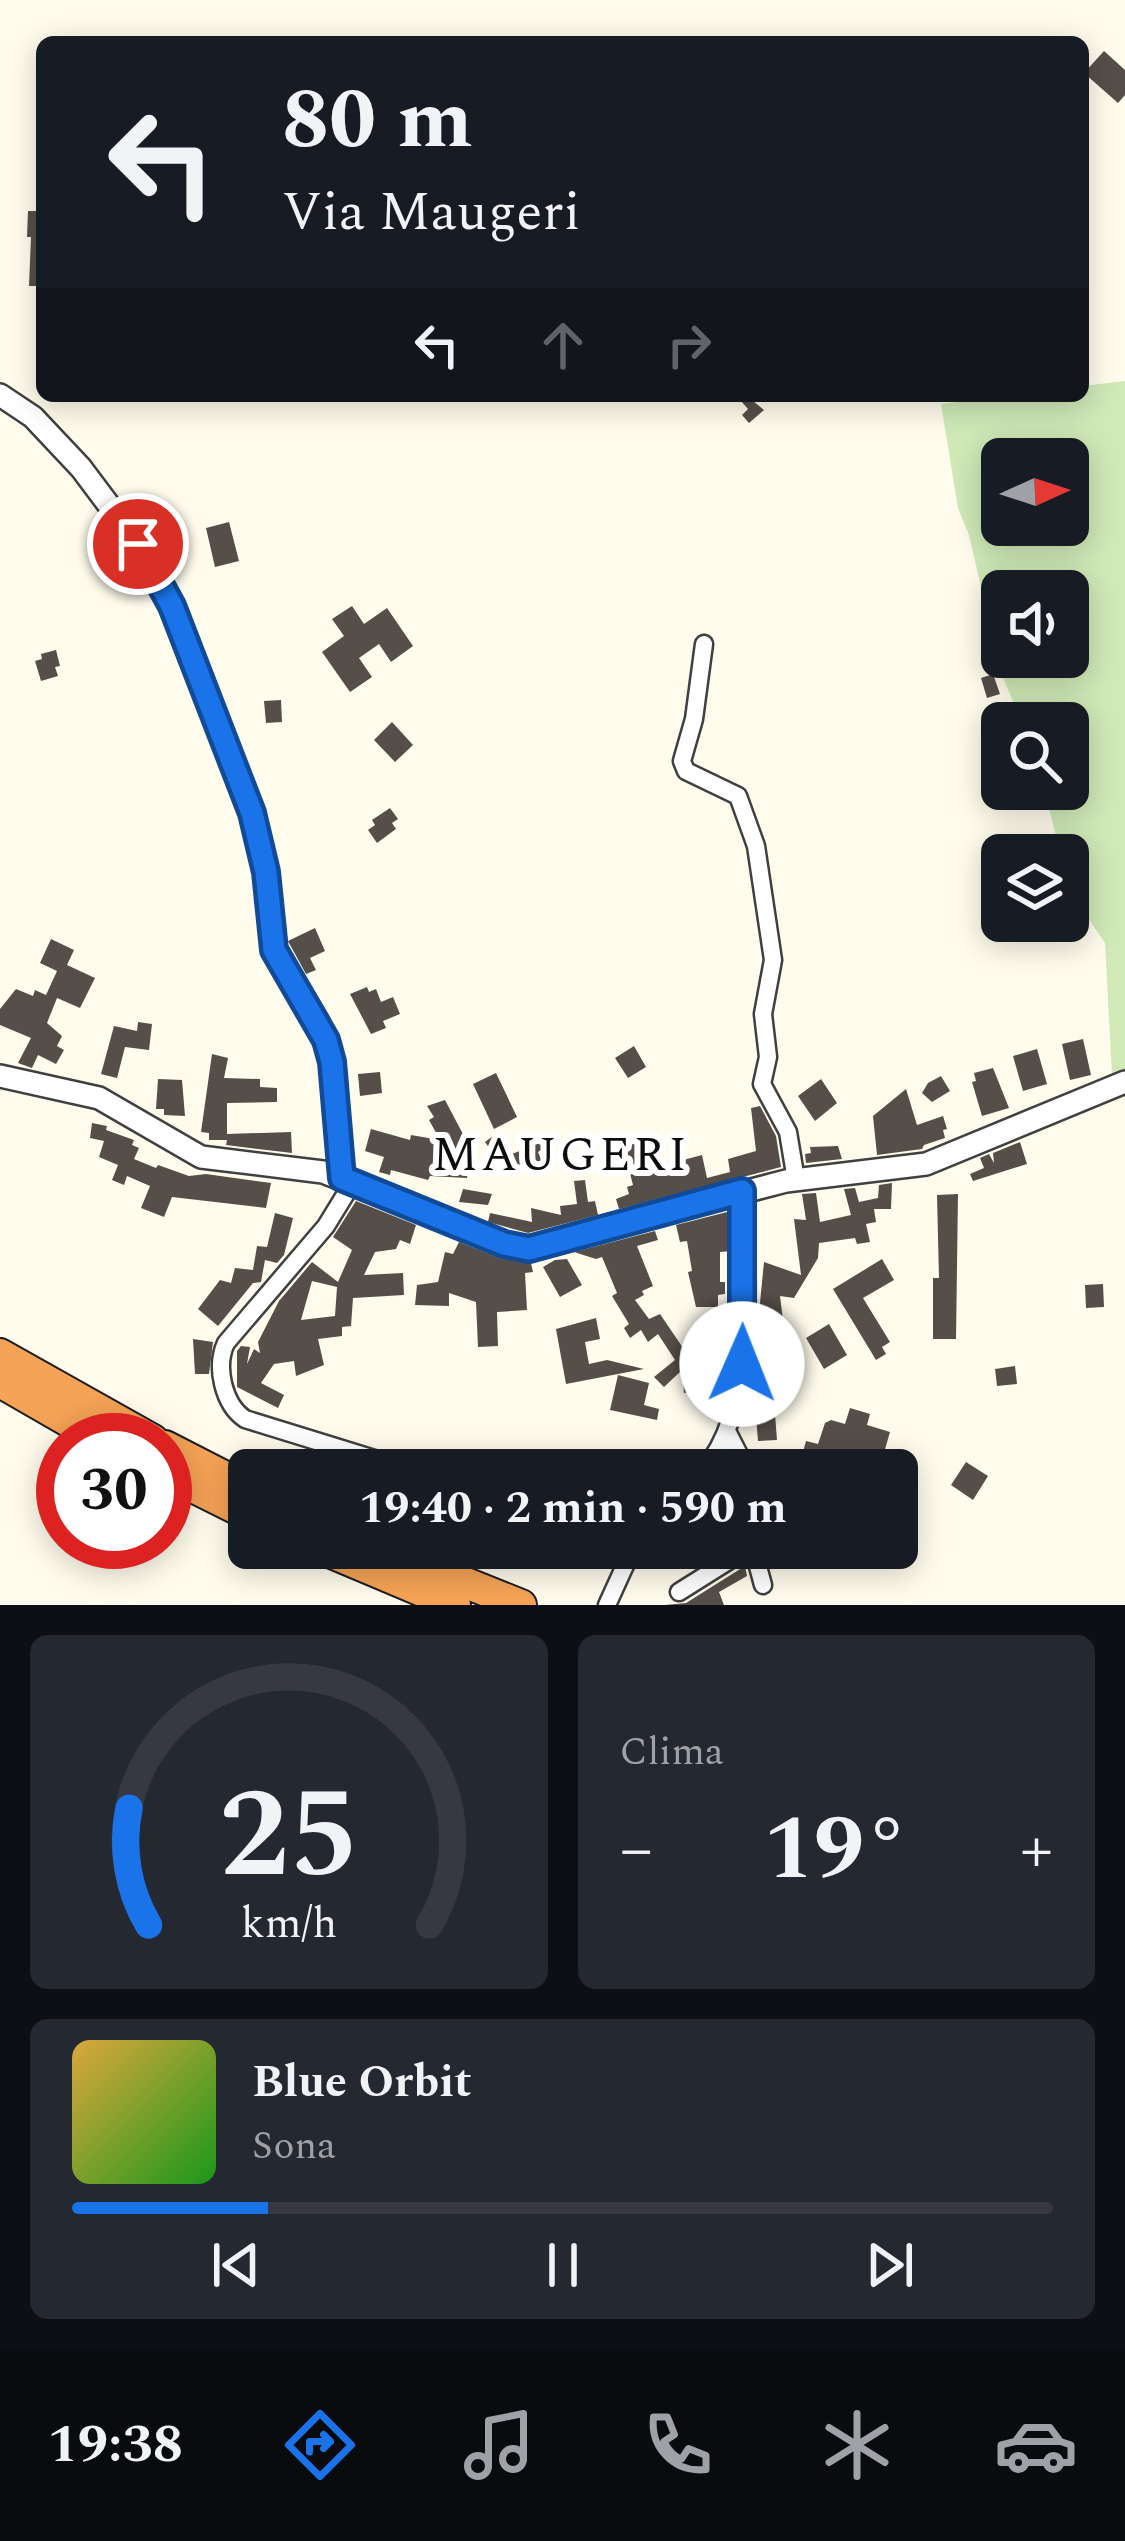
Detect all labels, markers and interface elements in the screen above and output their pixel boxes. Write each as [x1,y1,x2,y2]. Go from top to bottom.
text: 80 m [282,57,473,185]
icon: left [84,84,240,240]
text: Via Maugeri [282,172,581,254]
icon: left [404,312,470,378]
icon: ahead [530,312,596,378]
icon: right [656,312,722,378]
north arrow [981,438,1089,546]
map controls [981,438,1089,942]
pin [87,493,189,595]
icon: arrive [105,511,171,577]
button: sound [981,570,1089,678]
button: search [981,702,1089,810]
button: layers [981,834,1089,942]
district label: MAUGERI [432,1119,690,1192]
position arrow [679,1301,805,1427]
speed limit sign: 30 [36,1413,192,1569]
text: 19:40 · 2 min · 590 m [359,1474,787,1543]
text: Clima [620,1723,724,1782]
text: 25 [219,1742,359,1932]
text: 19° [763,1782,909,1919]
text: − [620,1800,653,1901]
text: + [1020,1800,1053,1901]
text: km/h [240,1892,337,1957]
text: Blue Orbit [252,2048,472,2117]
text: Sona [252,2117,336,2176]
icon: previous [203,2232,269,2298]
icon: pause [530,2232,596,2298]
icon: next [857,2232,923,2298]
icon: directions [278,2403,362,2487]
icon: music [457,2403,541,2487]
icon: phone [636,2403,720,2487]
icon: climate [815,2403,899,2487]
icon: car [994,2403,1078,2487]
text: 19:38 [47,2404,183,2486]

